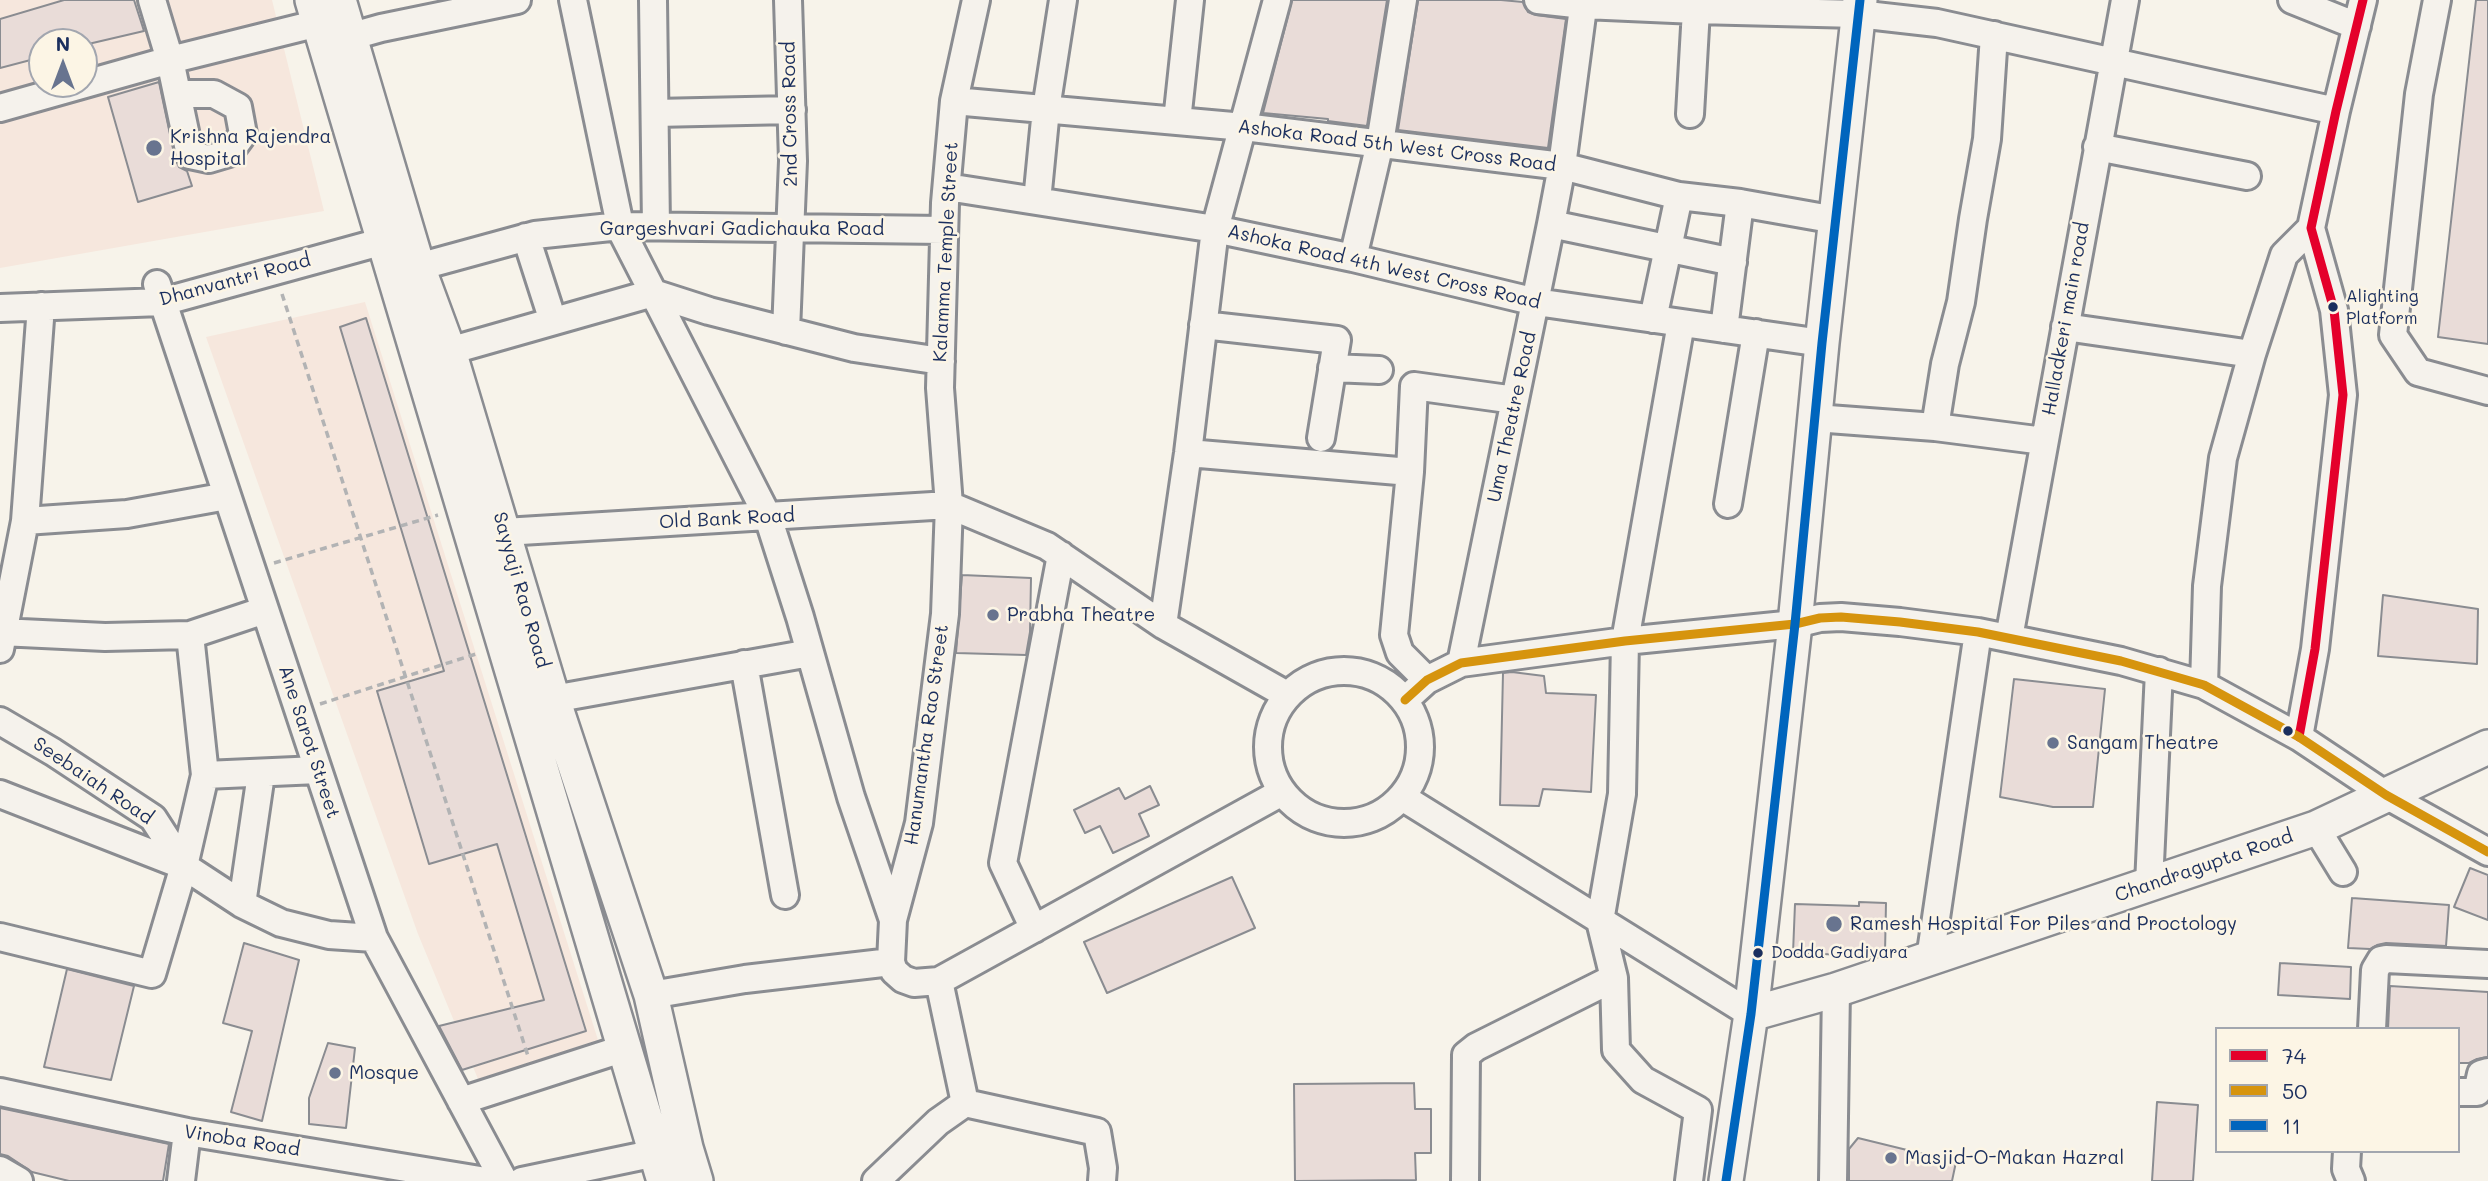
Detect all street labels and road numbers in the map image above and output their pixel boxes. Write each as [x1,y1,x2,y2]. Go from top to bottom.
street label: 2nd Cross Road [777,41,803,187]
street label: Ashoka Road 5th West Cross Road [1237,115,1557,177]
street label: Kalamma Temple Street [929,141,963,363]
street label: Gargeshvari Gadichauka Road [600,218,884,240]
street label: Ashoka Road 4th West Cross Road [1225,220,1543,314]
street label: Halladkeri main road [2038,220,2094,418]
street label: Dhanvantri Road [157,249,313,311]
street label: Uma Theatre Road [1483,330,1541,504]
street label: Old Bank Road [659,504,795,534]
street label: Sayyaji Rao Road [488,509,554,671]
street label: Hanumantha Rao Street [900,623,954,847]
street label: Ane Sarot Street [273,663,345,821]
street label: Seebaiah Road [29,732,157,830]
street label: Chandragupta Road [2112,825,2296,907]
street label: Vinoba Road [182,1121,302,1161]

